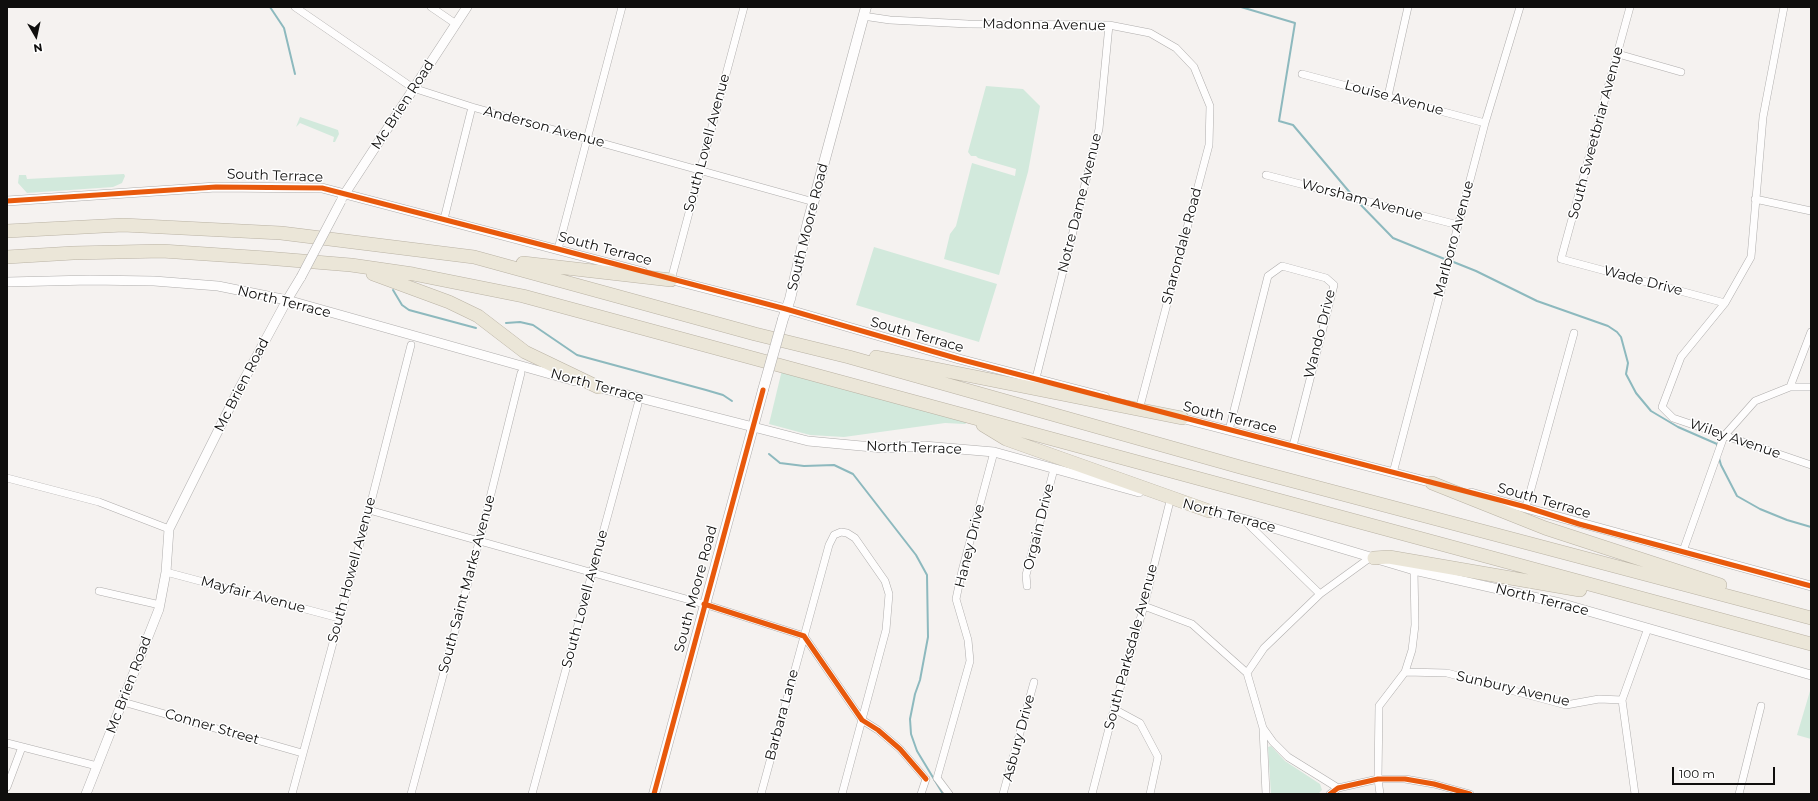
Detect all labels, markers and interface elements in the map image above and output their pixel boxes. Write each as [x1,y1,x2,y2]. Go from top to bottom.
north arrow [16,16,56,56]
street label: Madonna Avenue [982,16,1106,34]
text: N [32,40,43,55]
street label: South Sweetbriar Avenue [1565,45,1627,221]
street label: Mc Brien Road [368,57,438,153]
street label: South Lovell Avenue [680,72,734,214]
street label: Louise Avenue [1343,77,1445,119]
street label: Anderson Avenue [482,103,606,151]
street label: Notre Dame Avenue [1055,132,1105,274]
street label: South Moore Road [784,162,832,292]
street label: South Terrace [227,166,323,186]
street label: Worsham Avenue [1299,176,1425,224]
street label: Marlboro Avenue [1430,179,1478,299]
street label: Sharondale Road [1158,186,1206,306]
street label: South Terrace [556,228,654,270]
street label: Wade Drive [1602,262,1684,300]
street label: North Terrace [236,282,332,322]
street label: Wando Drive [1301,288,1339,380]
street label: South Terrace [868,314,966,356]
street label: Mc Brien Road [211,335,273,435]
street label: North Terrace [549,366,645,406]
street label: South Terrace [1181,398,1279,438]
street label: Wiley Avenue [1687,416,1783,462]
street label: North Terrace [866,438,962,458]
street label: South Terrace [1495,480,1593,522]
street label: Orgain Drive [1020,482,1058,572]
street label: South Saint Marks Avenue [435,493,499,675]
street label: South Howell Avenue [324,495,380,645]
street label: North Terrace [1181,496,1277,536]
street label: Haney Drive [952,503,988,589]
street label: South Moore Road [671,524,721,654]
street label: South Lovell Avenue [558,528,612,670]
street label: South Parksdale Avenue [1101,562,1161,732]
street label: Mayfair Avenue [199,573,307,617]
street label: North Terrace [1494,580,1590,620]
street label: Mc Brien Road [103,634,155,736]
street label: Barbara Lane [762,668,802,762]
street label: Sunbury Avenue [1455,668,1571,710]
street label: Asbury Drive [999,693,1039,783]
street label: Conner Street [163,706,261,748]
scale bar [1674,759,1777,785]
text: 100 m [1679,766,1715,781]

